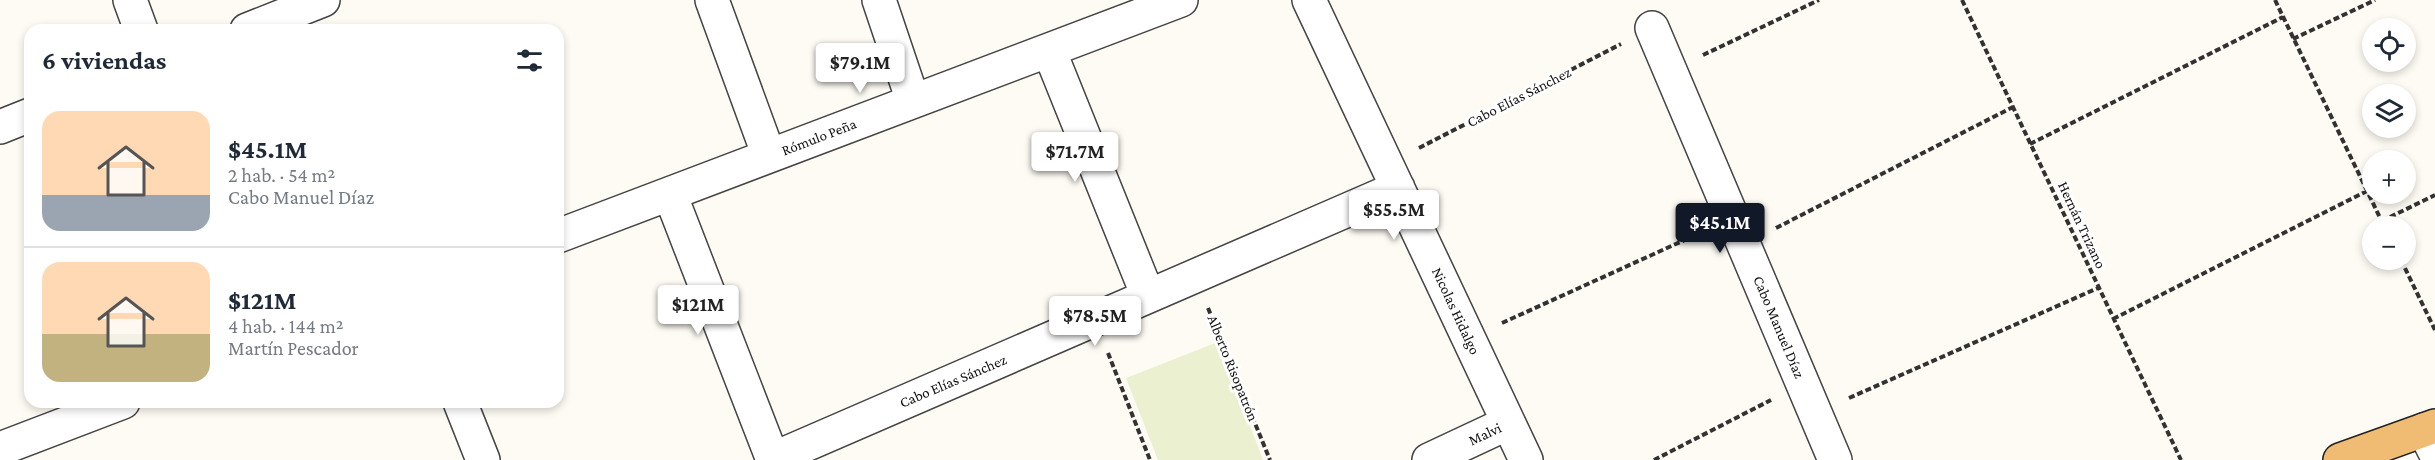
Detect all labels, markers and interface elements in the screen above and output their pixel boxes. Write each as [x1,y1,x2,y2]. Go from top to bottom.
map controls [2362,18,2416,270]
button: locate [2362,18,2416,72]
pin: $79.1M [811,43,909,94]
icon: filters [513,44,546,77]
text: 6 viviendas [42,46,166,75]
text: $79.1M [830,51,890,73]
street label: Cabo Elías Sánchez [1464,64,1574,130]
button: layers [2362,84,2416,138]
street label: Rómulo Peña [779,115,859,159]
pin: $71.7M [1026,132,1124,183]
icon: home [90,135,162,207]
text: $45.1M [228,135,307,164]
text: $71.7M [1045,140,1105,162]
button: + [2362,150,2416,204]
text: 2 hab. · 54 m² [228,164,335,186]
street label: Hernán Trizano [2055,179,2109,271]
text: Cabo Manuel Díaz [228,186,374,208]
pin: $55.5M [1345,190,1443,241]
text: $55.5M [1363,198,1425,220]
pin: $45.1M [1671,203,1769,254]
text: $45.1M [1690,211,1750,233]
button: − [2362,216,2416,270]
street label: Nicolas Hidalgo [1428,265,1483,357]
street label: Cabo Manuel Díaz [1750,273,1808,381]
pin: $121M [656,285,740,336]
icon: home [90,286,162,358]
text: $121M [228,286,296,315]
text: $121M [672,293,724,315]
pin: $78.5M [1046,296,1144,347]
text: $78.5M [1063,304,1127,326]
street label: Alberto Risopatrón [1203,313,1262,424]
text: 4 hab. · 144 m² [228,315,344,337]
text: Martín Pescador [228,337,359,359]
street label: Cabo Elías Sánchez [897,351,1009,411]
street label: Malvi [1466,419,1504,448]

